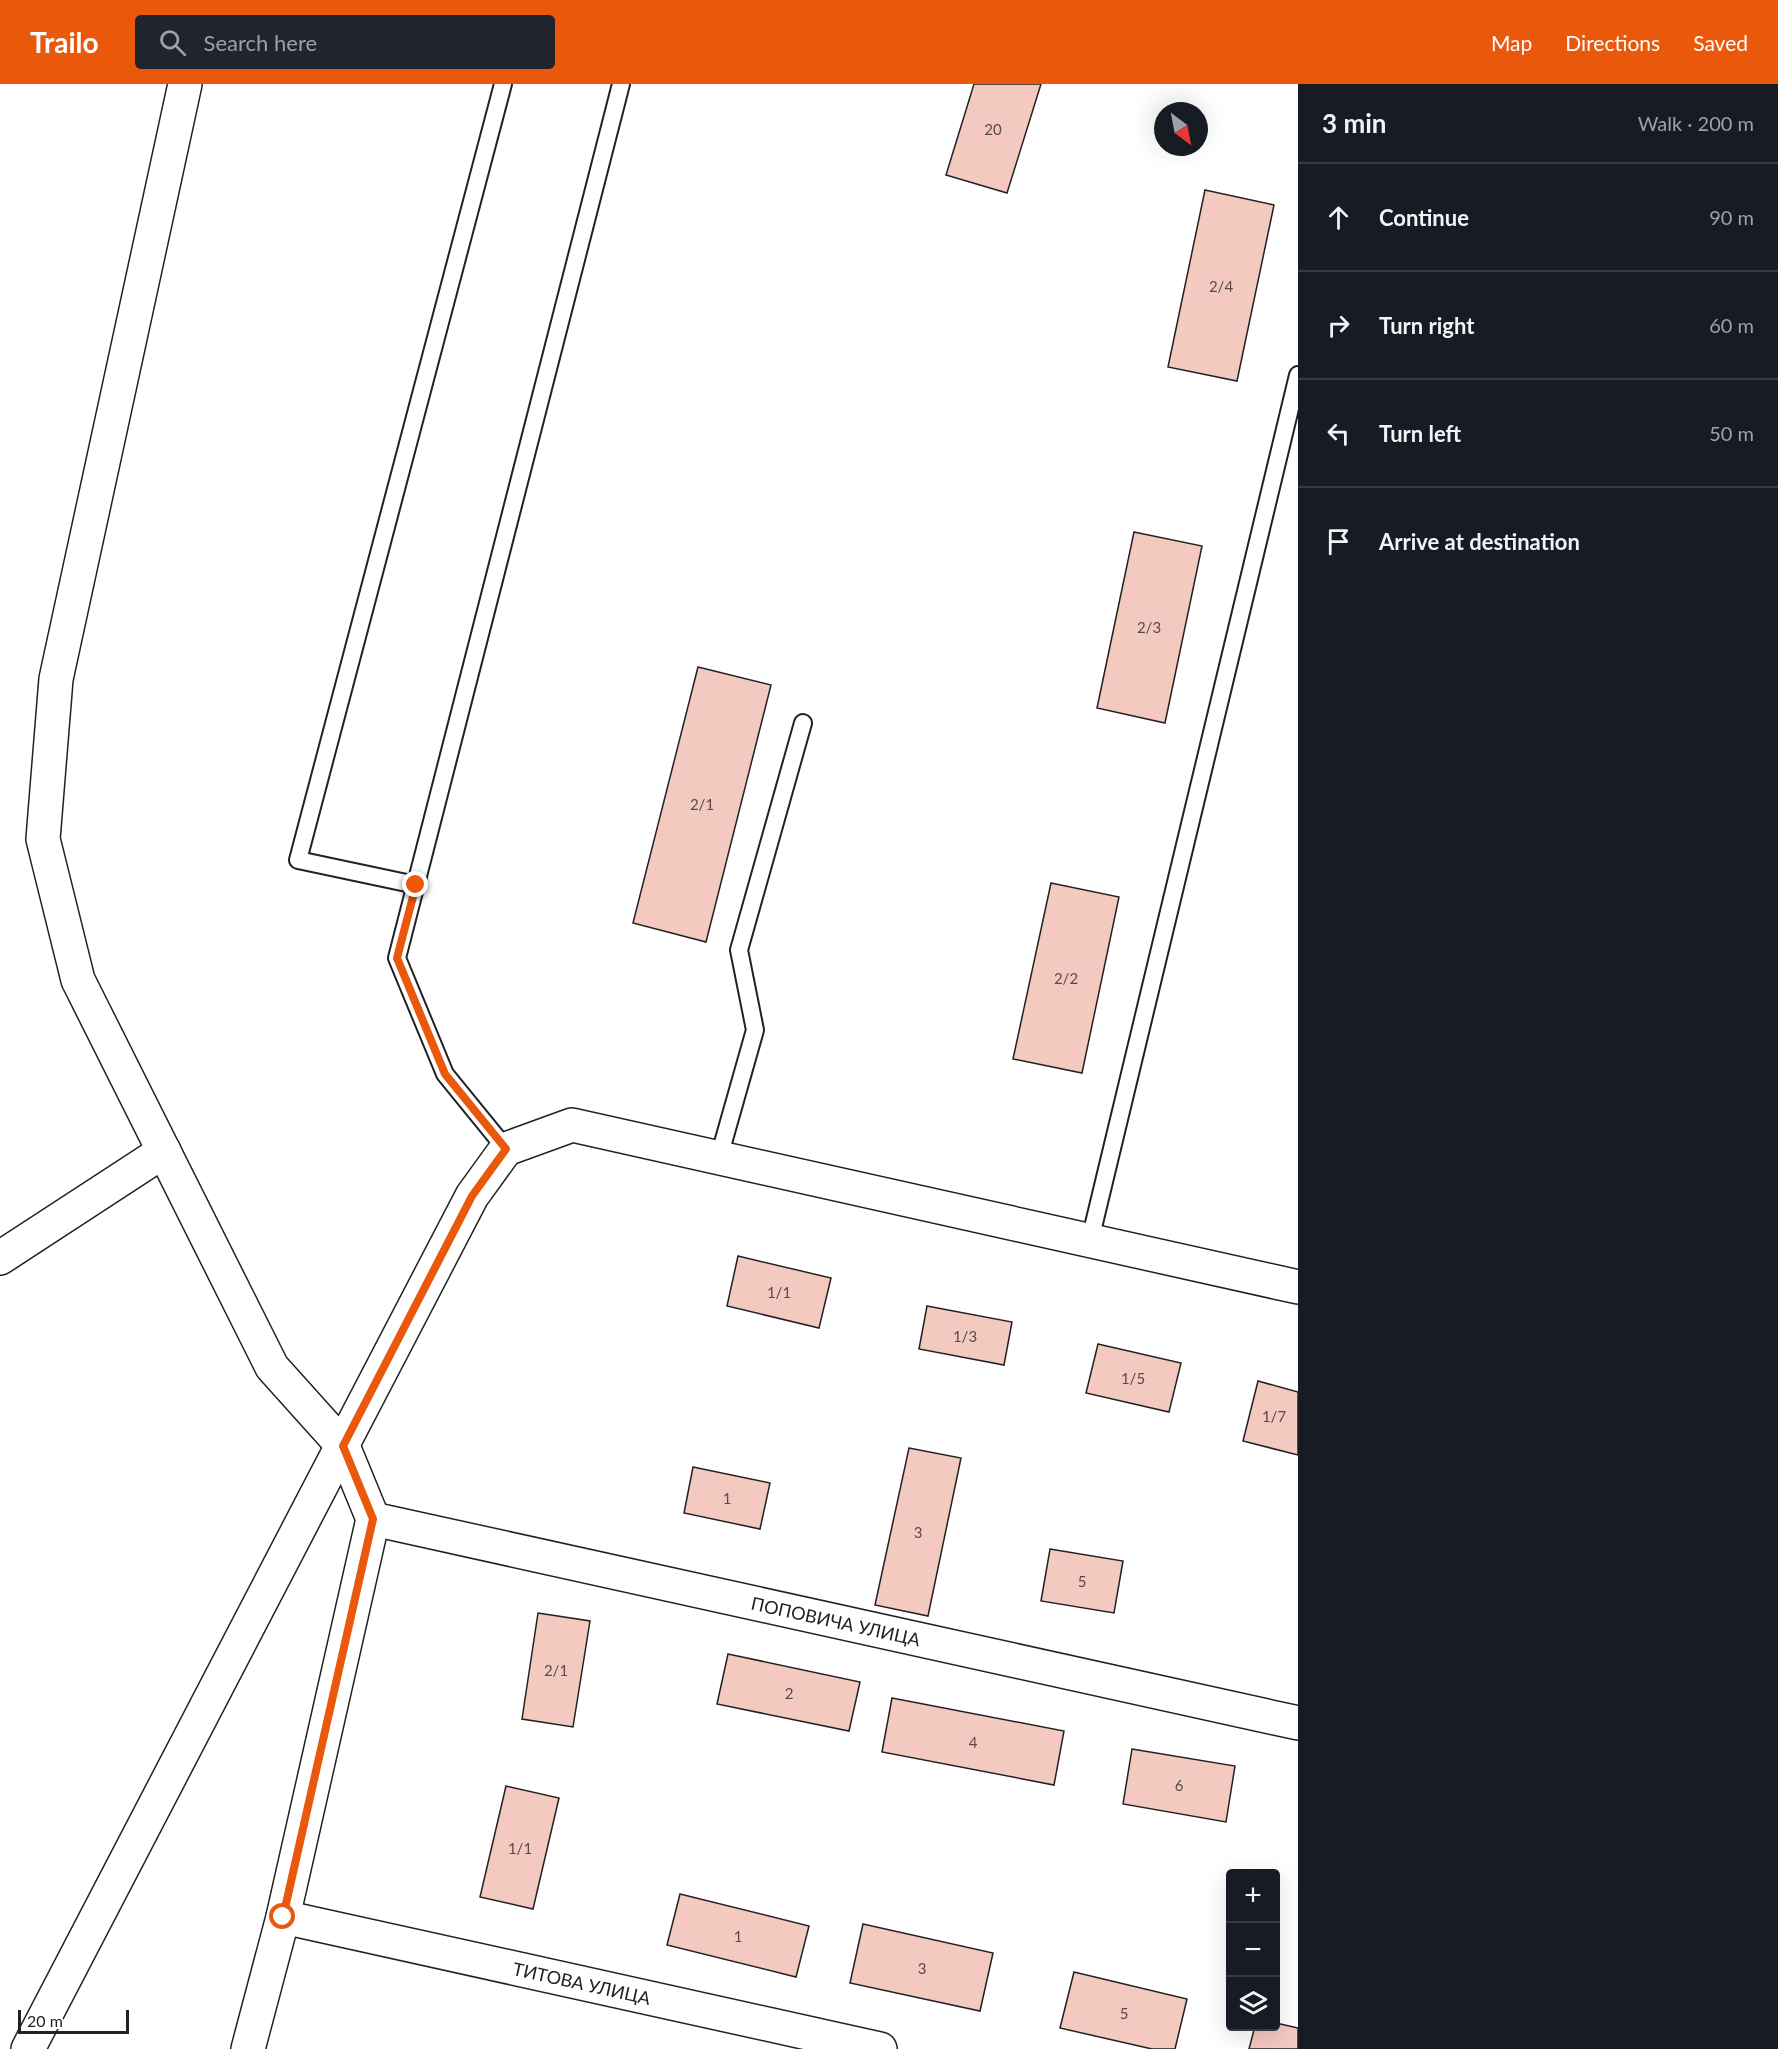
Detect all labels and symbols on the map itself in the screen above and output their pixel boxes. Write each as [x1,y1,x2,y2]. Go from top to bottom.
north arrow [1154,102,1208,156]
house number: 20 [984,120,1002,138]
house number: 2/4 [1209,277,1233,295]
house number: 2/3 [1137,618,1161,636]
house number: 2/1 [690,795,714,813]
route end [402,871,428,897]
house number: 2/2 [1054,969,1078,987]
house number: 1/1 [767,1283,791,1301]
house number: 1/3 [953,1327,977,1345]
house number: 1/5 [1121,1369,1145,1387]
house number: 1/7 [1262,1407,1286,1425]
house number: 1 [723,1489,731,1507]
house number: 3 [914,1523,922,1541]
house number: 5 [1078,1572,1086,1590]
street label: ПОПОВИЧА УЛИЦА [749,1592,923,1651]
house number: 2/1 [544,1661,568,1679]
house number: 2 [785,1684,793,1702]
house number: 4 [969,1733,978,1751]
house number: 6 [1175,1776,1184,1794]
house number: 1/1 [508,1839,532,1857]
route start [269,1903,295,1929]
house number: 1 [734,1927,742,1945]
street label: ТИТОВА УЛИЦА [511,1957,654,2009]
house number: 3 [918,1959,926,1977]
house number: 5 [1120,2004,1128,2022]
scale bar [18,2007,129,2034]

